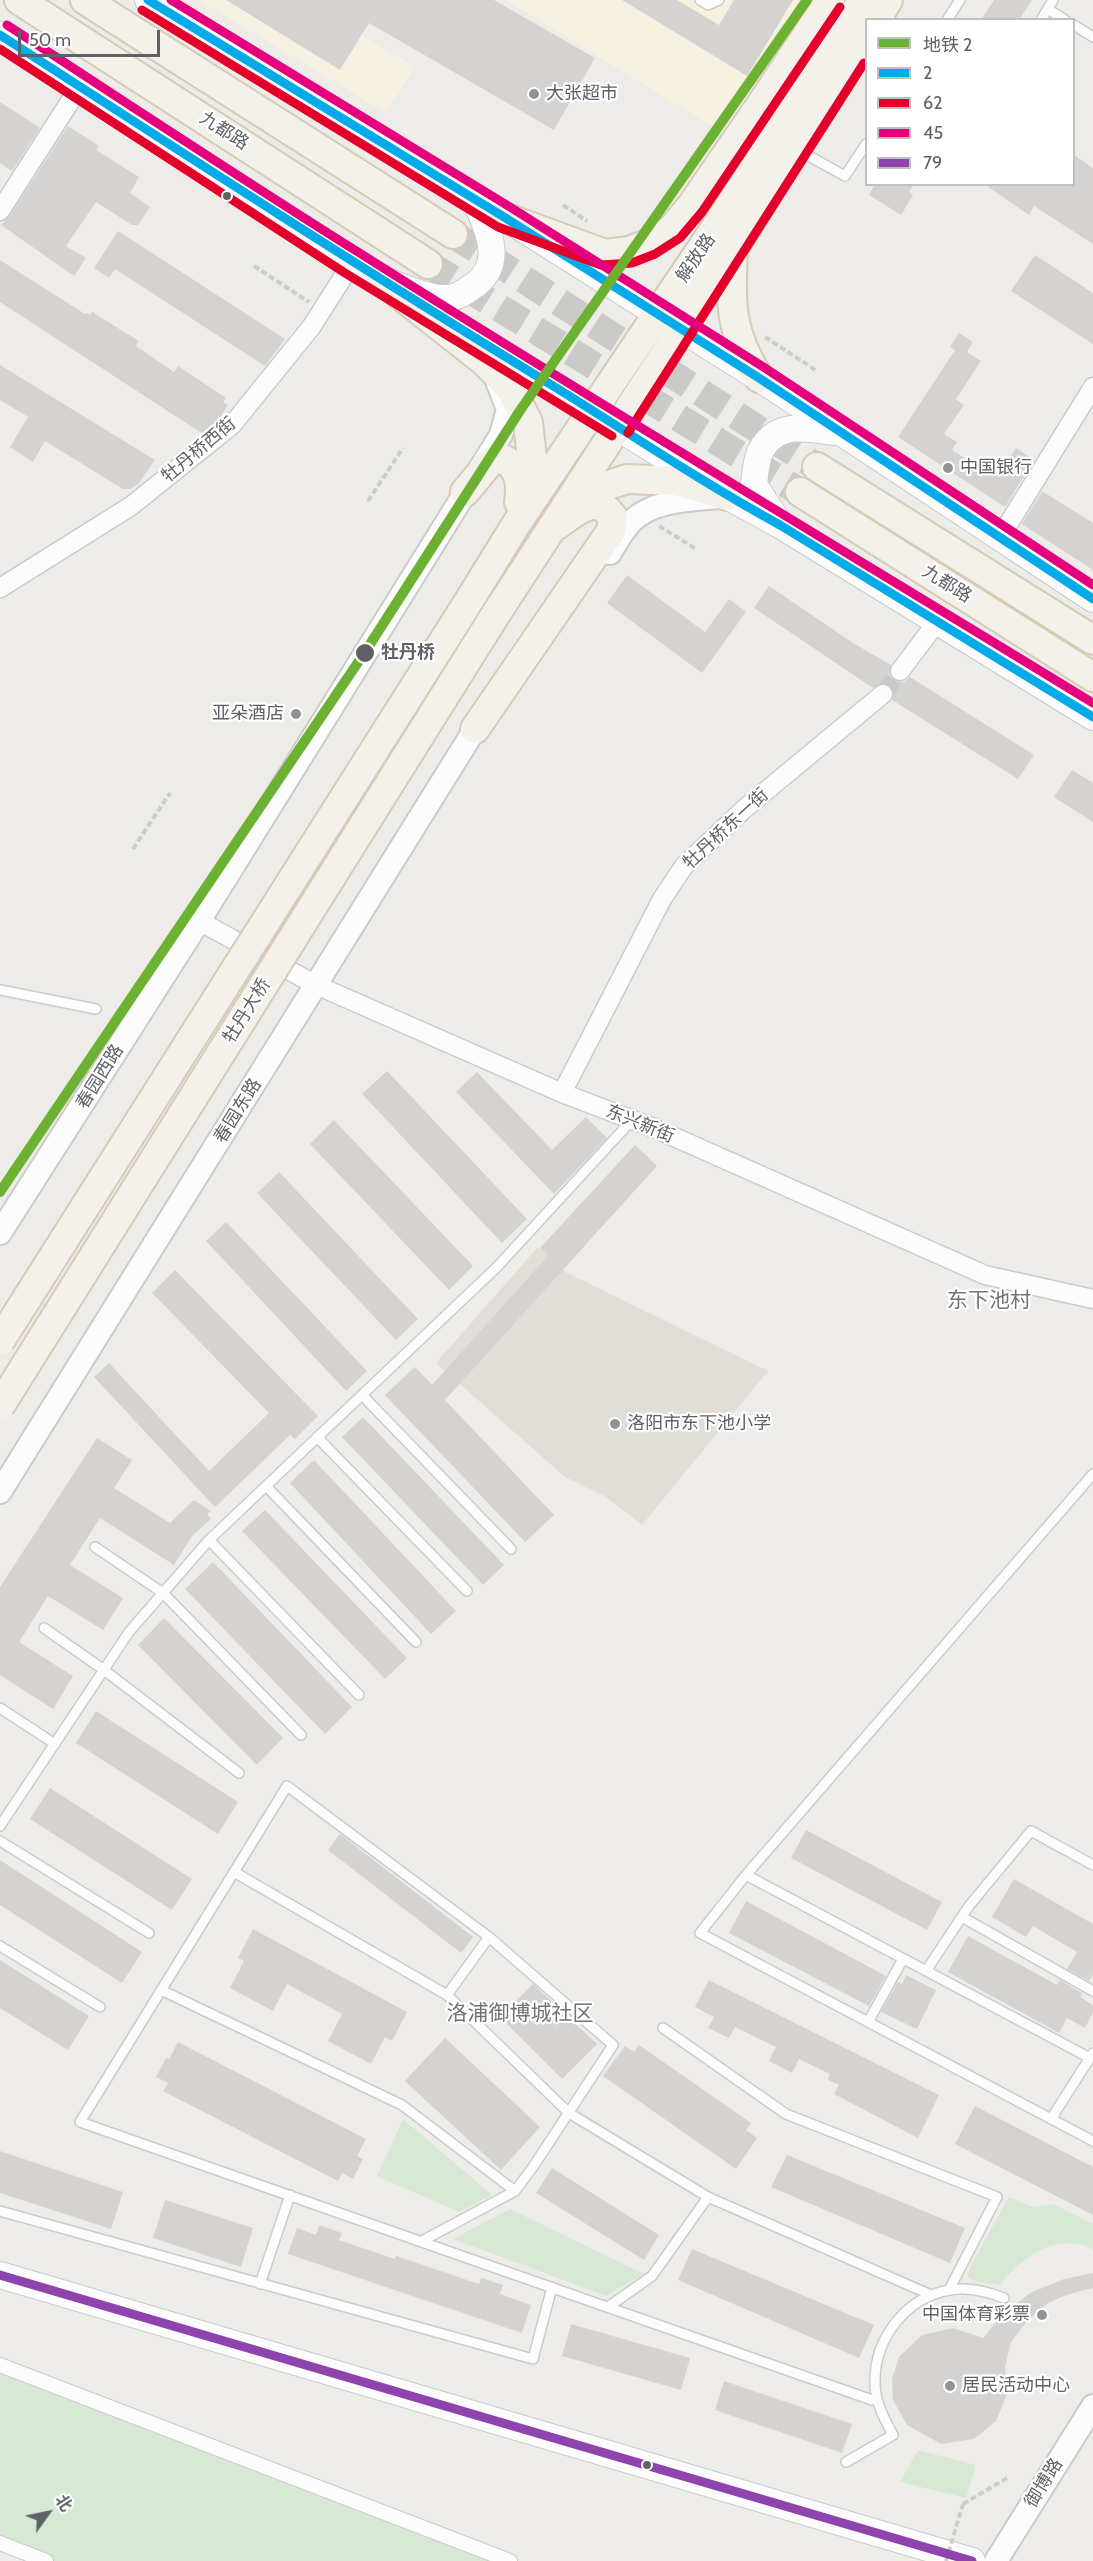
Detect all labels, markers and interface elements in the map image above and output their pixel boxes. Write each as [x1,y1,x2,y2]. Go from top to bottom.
scale bar [21,18,164,56]
legend [865,18,1075,186]
text: 50 m [29,29,71,51]
text: 地铁 2 [923,34,972,56]
text: 2 [923,62,932,84]
place label: 大张超市 [546,83,618,105]
marker: 大张超市 [527,87,541,101]
text: 62 [923,92,943,114]
street label: 九都路 [195,107,253,155]
text: 45 [923,122,943,144]
text: 79 [923,152,942,174]
unlabelled marker [221,190,233,202]
street label: 解放路 [672,230,720,286]
street label: 牡丹桥西街 [158,413,240,487]
place label: 中国银行 [960,457,1032,479]
marker: 中国银行 [941,461,955,475]
street label: 九都路 [918,561,976,607]
marker: 牡丹桥 [354,642,376,664]
place label: 牡丹桥 [381,642,435,664]
place label: 亚朵酒店 [212,703,284,725]
marker: 亚朵酒店 [289,707,303,721]
street label: 牡丹桥东一街 [679,784,773,874]
street label: 牡丹大桥 [219,975,275,1047]
street label: 春园西路 [72,1041,128,1113]
street label: 春园东路 [210,1075,266,1147]
street label: 东兴新街 [603,1101,677,1147]
district label: 东下池村 [947,1288,1031,1314]
place label: 洛阳市东下池小学 [627,1413,771,1435]
marker: 洛阳市东下池小学 [608,1417,622,1431]
district label: 洛浦御博城社区 [447,2001,593,2027]
place label: 中国体育彩票 [922,2304,1030,2326]
marker: 中国体育彩票 [1035,2308,1049,2322]
place label: 居民活动中心 [962,2375,1070,2397]
marker: 居民活动中心 [943,2379,957,2393]
street label: 御博路 [1021,2454,1067,2512]
unlabelled marker [641,2459,653,2471]
north arrow [18,2483,78,2543]
text: 北 [51,2491,76,2515]

